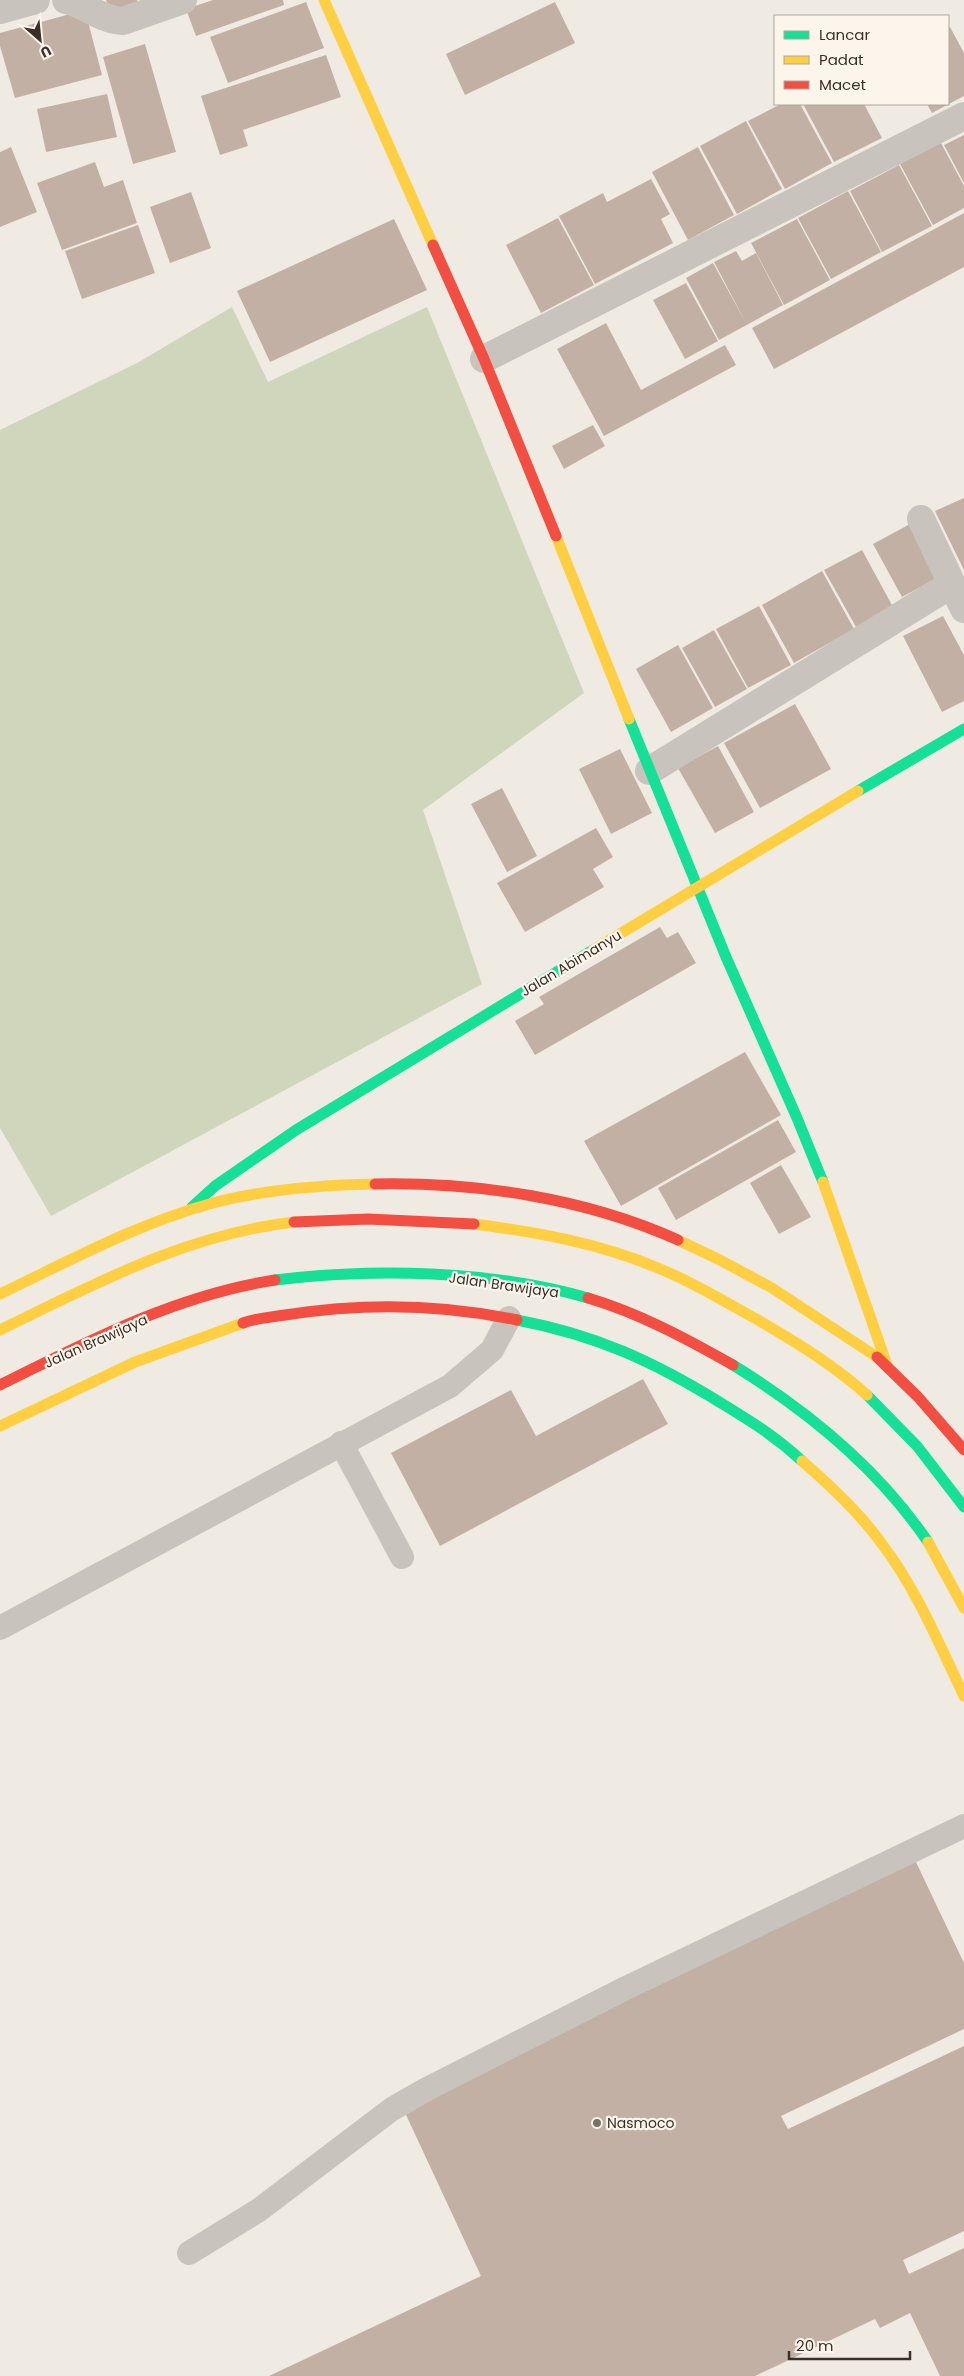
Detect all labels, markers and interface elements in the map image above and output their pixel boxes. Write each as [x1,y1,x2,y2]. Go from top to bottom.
north arrow [15,15,65,65]
legend [774,15,949,105]
text: Lancar [819,24,870,45]
text: U [37,40,55,63]
text: Padat [819,49,864,70]
text: Macet [819,74,866,95]
street label: Jalan Abimanyu [517,925,625,1001]
street label: Jalan Brawijaya [448,1267,560,1303]
street label: Jalan Brawijaya [41,1309,151,1373]
place label: Nasmoco [607,2113,674,2133]
marker: Nasmoco [591,2117,603,2129]
scale bar [789,2328,910,2360]
text: 20 m [796,2335,834,2356]

